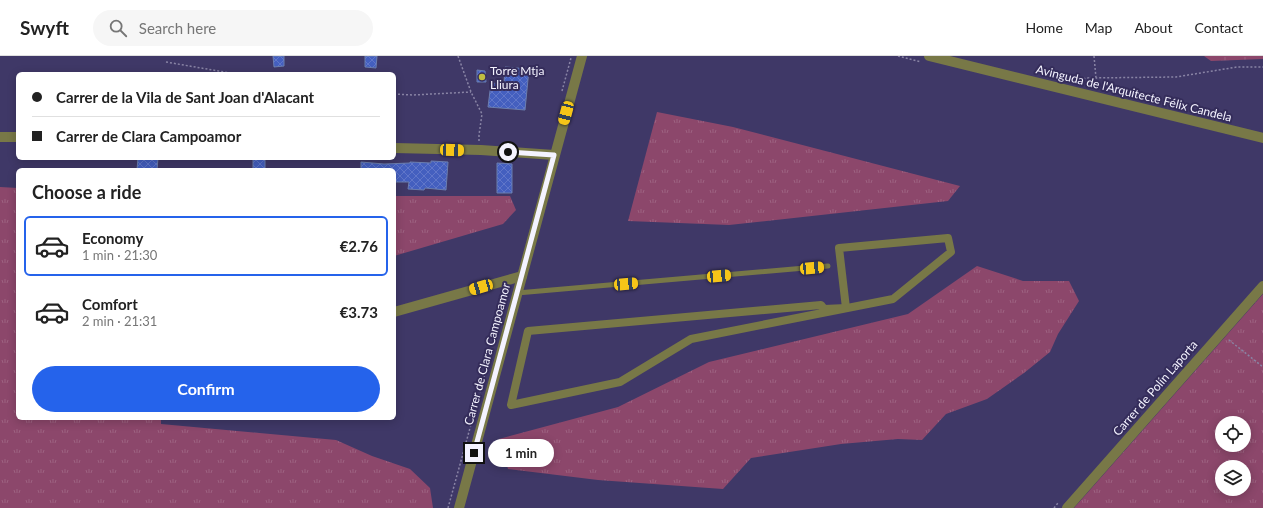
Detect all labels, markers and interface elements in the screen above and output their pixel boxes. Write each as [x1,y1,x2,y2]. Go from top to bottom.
search box [93,10,373,46]
text: Swyft [20,16,69,39]
icon: search [107,17,129,39]
text: Search here [139,19,216,37]
text: Home [1025,19,1063,36]
text: Map [1085,19,1112,36]
text: About [1134,19,1172,36]
text: Contact [1194,19,1243,36]
street label: Avinguda de l'Arquitecte Félix Candela [1035,61,1233,125]
place label: Torre Mtja Lliura [490,63,544,92]
marker: Torre Mtja Lliura [477,72,487,82]
text: Carrer de la Vila de Sant Joan d'Alacant [56,88,314,106]
car [557,100,575,126]
text: Carrer de Clara Campoamor [56,127,241,145]
route start [499,143,517,161]
car [440,144,464,156]
text: Choose a ride [32,181,141,203]
icon: car [34,228,70,264]
text: Economy [82,229,143,247]
text: €2.76 [340,237,378,255]
text: 1 min · 21:30 [82,247,157,263]
car [800,261,824,275]
car [707,269,731,283]
car [614,277,638,291]
car [468,278,494,296]
street label: Carrer de Clara Campoamor [461,281,513,427]
icon: car [34,294,70,330]
text: Comfort [82,295,138,313]
text: €3.73 [340,303,378,321]
text: 2 min · 21:31 [82,313,157,329]
street label: Carrer de Polín Laporta [1109,337,1201,439]
button: Confirm [32,366,380,412]
map controls [1215,416,1251,496]
button: locate [1215,416,1251,452]
callout: 1 min [488,439,554,467]
route end [465,444,483,462]
text: 1 min [505,445,537,461]
button: layers [1215,460,1251,496]

